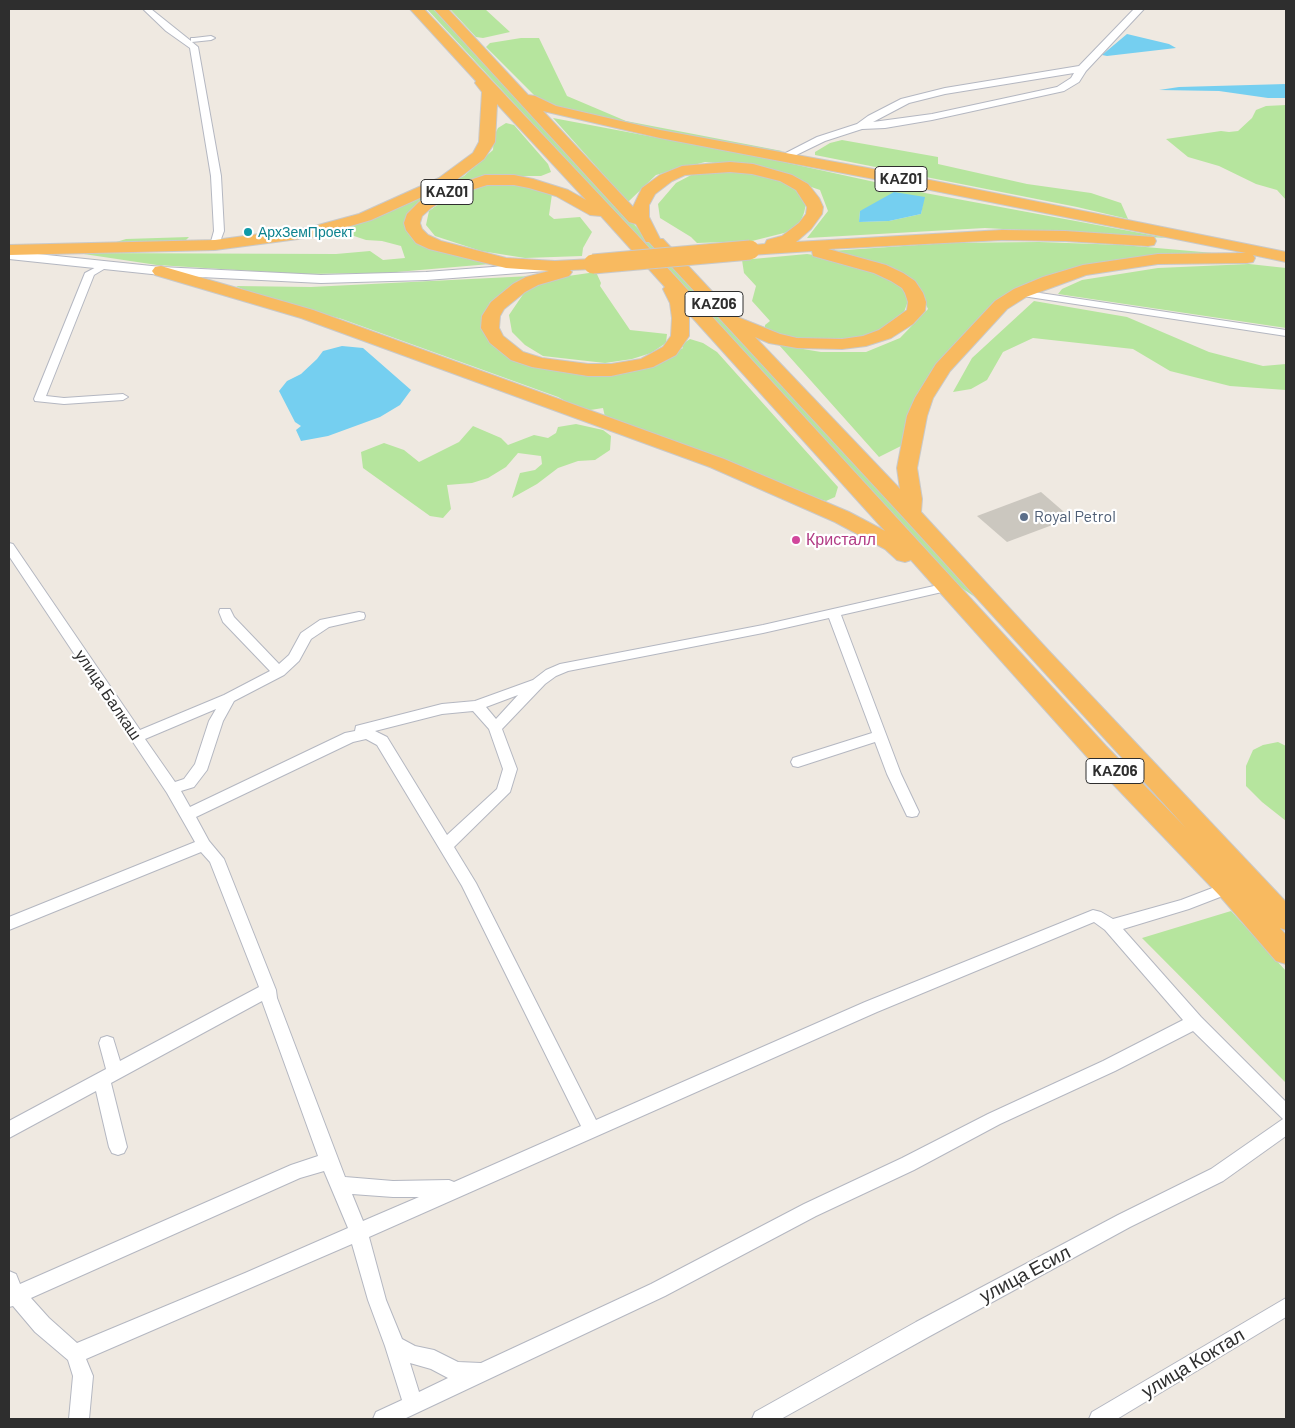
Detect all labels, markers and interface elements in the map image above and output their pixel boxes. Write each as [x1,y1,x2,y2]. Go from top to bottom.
road number: KАZ01 [875,166,927,192]
road number: KАZ01 [421,180,473,204]
place label: АрхЗемПроект [258,224,354,240]
marker: АрхЗемПроект [242,226,254,238]
road number: KАZ06 [685,292,743,316]
place label: Royal Petrol [1034,507,1116,527]
marker: Royal Petrol [1018,511,1030,523]
place label: Кристалл [806,530,876,550]
marker: Кристалл [790,534,802,546]
street label: улица Балкаш [71,646,145,744]
road number: KАZ06 [1086,758,1144,784]
street label: улица Есил [976,1241,1074,1307]
street label: улица Коктал [1137,1323,1249,1403]

